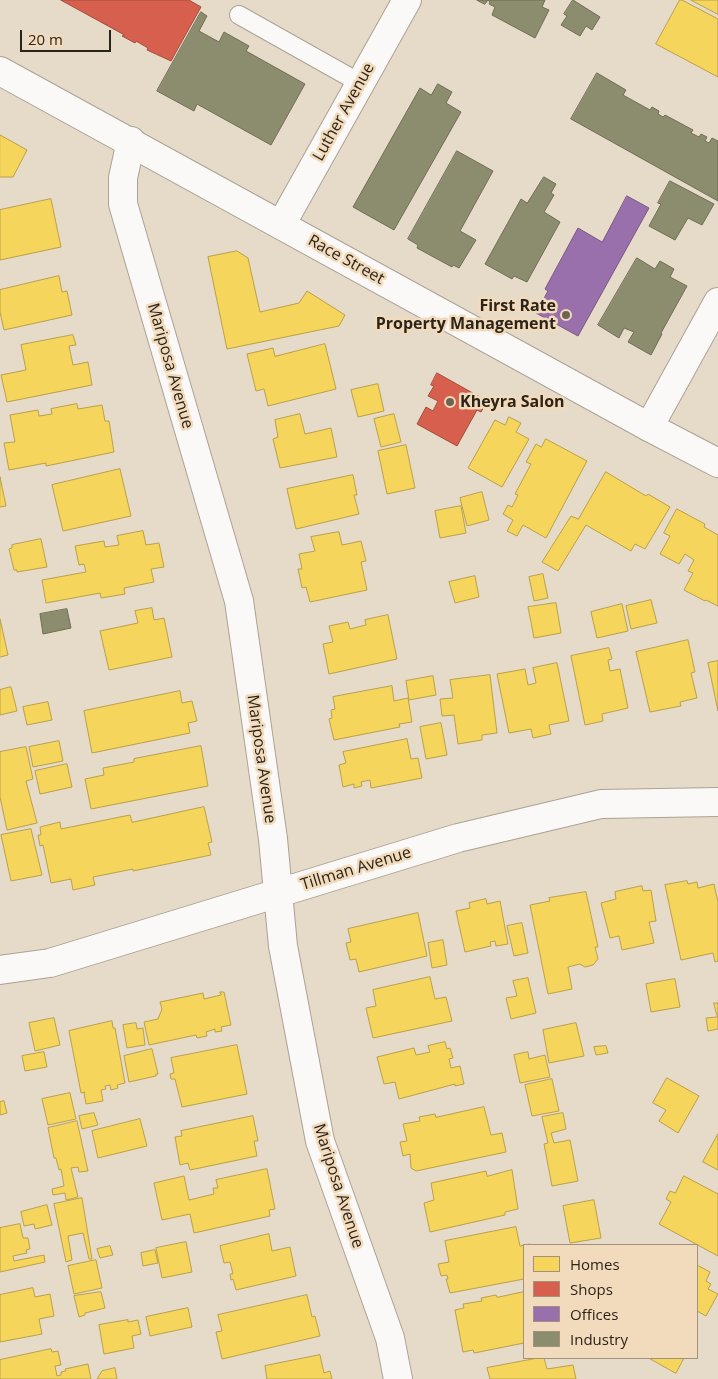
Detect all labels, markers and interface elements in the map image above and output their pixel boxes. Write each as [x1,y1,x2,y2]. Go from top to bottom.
scale bar [22,20,114,52]
text: 20 m [28,29,63,49]
street label: Luther Avenue [309,60,379,164]
street label: Race Street [304,231,388,289]
place label: First Rate Property Management [376,296,556,334]
street label: Mariposa Avenue [143,301,197,431]
marker: First Rate Property Management [560,309,572,321]
place label: Kheyra Salon [460,392,565,412]
marker: Kheyra Salon [444,396,456,408]
street label: Mariposa Avenue [242,693,280,825]
street label: Tillman Avenue [299,843,413,895]
street label: Mariposa Avenue [309,1121,367,1251]
legend [523,1244,698,1359]
text: Homes [570,1254,620,1274]
text: Shops [570,1279,613,1299]
text: Offices [570,1304,618,1324]
text: Industry [570,1329,628,1349]

